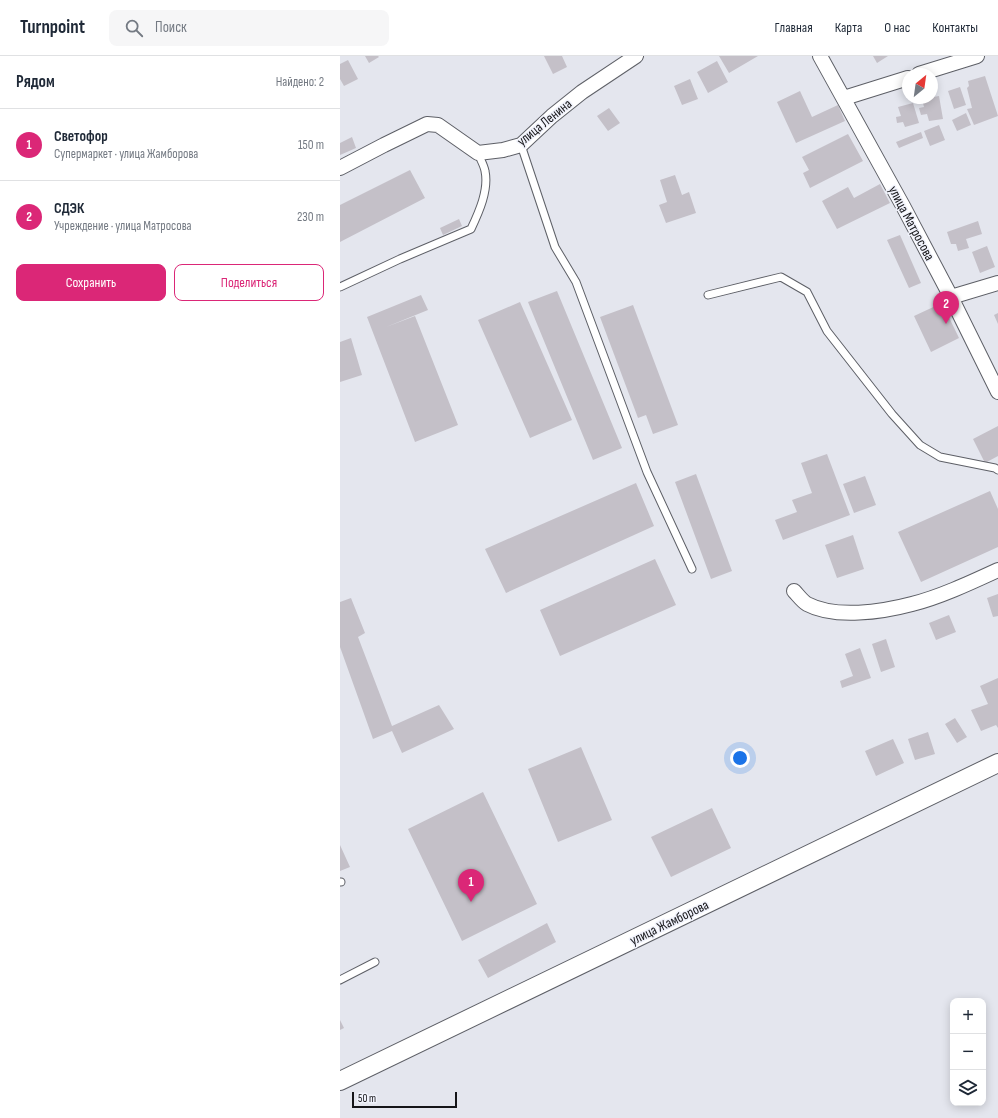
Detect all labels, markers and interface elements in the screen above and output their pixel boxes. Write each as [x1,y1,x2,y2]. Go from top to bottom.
search box [109,10,389,46]
text: Turnpoint [20,16,85,39]
icon: search [123,17,145,39]
text: Поиск [155,18,187,37]
text: Главная [775,19,813,36]
text: Карта [835,19,862,36]
text: О нас [884,19,910,36]
text: Контакты [932,19,978,36]
north arrow [902,68,938,104]
text: Рядом [16,72,55,92]
text: Найдено: 2 [276,74,324,90]
street label: улица Ленина [514,95,575,150]
text: Светофор [54,127,108,146]
text: 1 [26,137,32,153]
text: 150 m [298,137,324,153]
text: Супермаркет · улица Жамборова [54,146,198,162]
street label: улица Матросова [885,183,938,263]
text: СДЭК [54,199,84,218]
text: 2 [26,209,32,225]
text: 230 m [297,209,324,225]
text: Учреждение · улица Матросова [54,218,192,234]
button: Сохранить [16,264,166,301]
button: Поделиться [174,264,324,301]
pin: 2 [933,291,959,324]
your location [730,748,750,768]
pin: 1 [458,869,484,902]
street label: улица Жамборова [627,896,711,949]
map controls [950,998,986,1106]
button: + [950,998,986,1034]
button: − [950,1034,986,1070]
button: layers [950,1070,986,1106]
scale bar [352,1090,457,1109]
text: 50 m [358,1092,376,1105]

